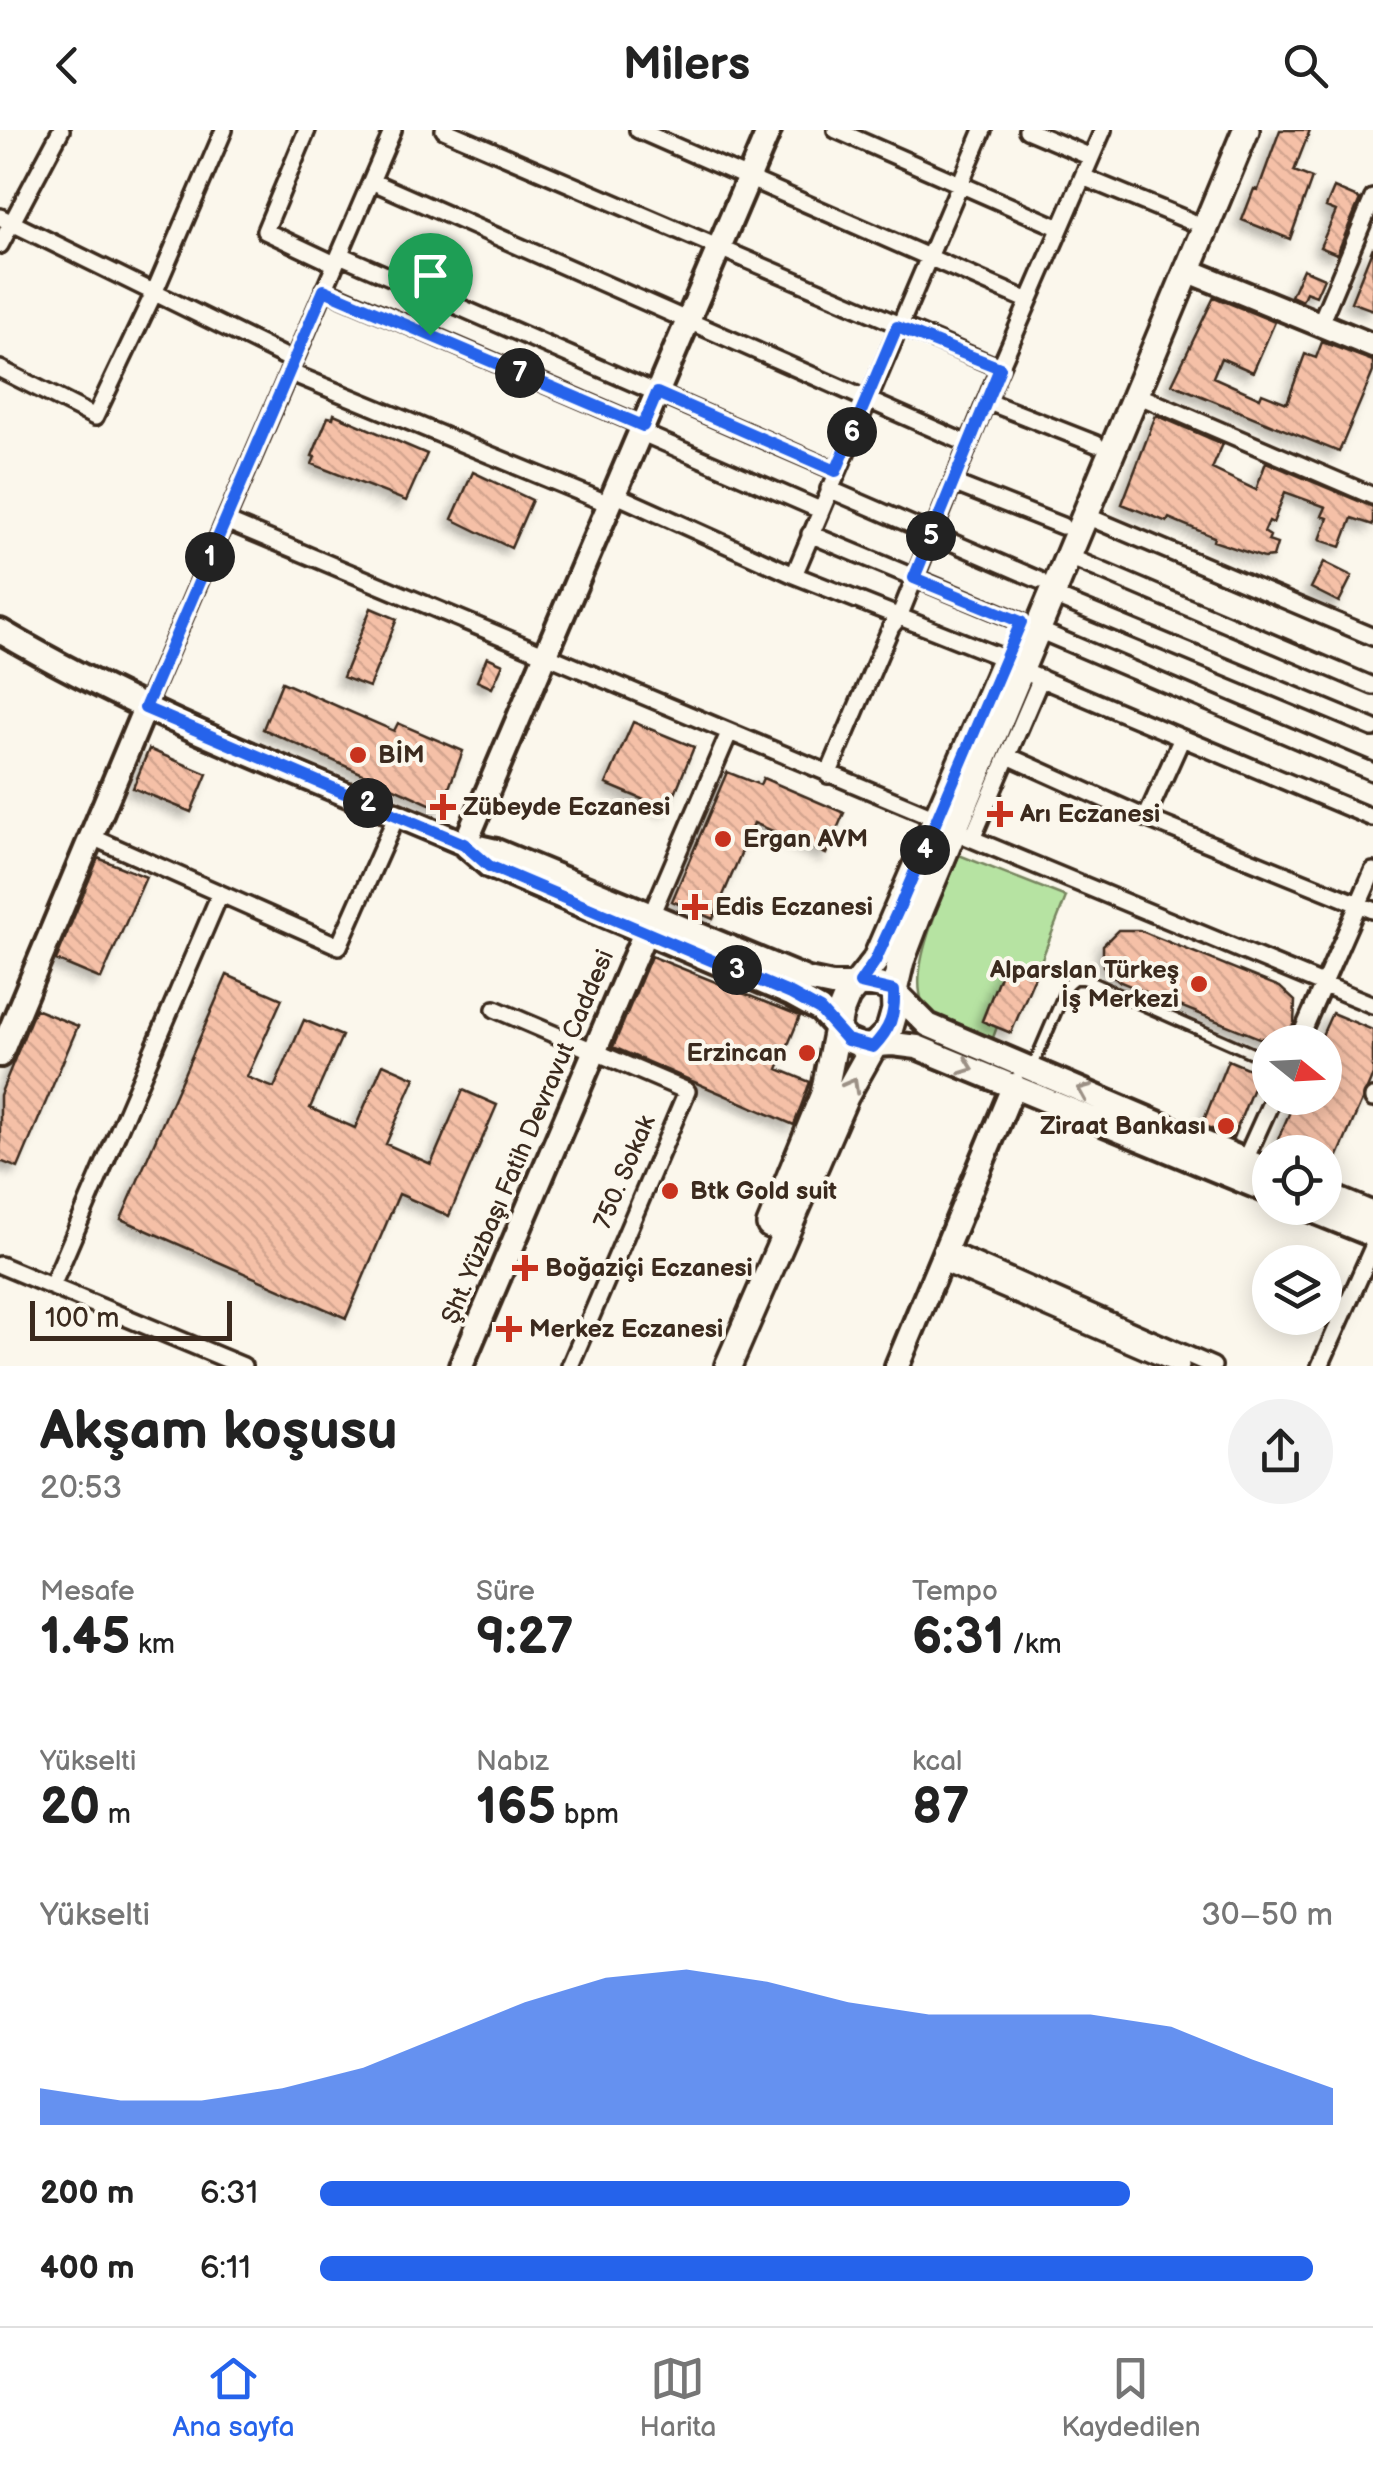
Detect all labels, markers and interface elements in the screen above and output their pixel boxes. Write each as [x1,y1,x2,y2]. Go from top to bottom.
icon: back [40,38,95,93]
text: Milers [623,38,750,93]
icon: search [1278,38,1333,93]
pin [388,233,473,336]
icon: arrive [403,248,458,303]
pin: 7 [495,348,545,398]
text: 7 [512,356,528,389]
pin: 6 [827,407,877,457]
text: 6 [844,415,860,448]
pin: 5 [906,511,956,561]
text: 5 [923,519,939,552]
pin: 1 [185,532,235,582]
text: 1 [204,540,216,573]
place label: BİM [378,739,424,771]
marker: BİM [347,744,369,766]
pin: 2 [343,778,393,828]
text: 2 [360,786,376,819]
place label: Zübeyde Eczanesi [463,792,670,823]
marker: Zübeyde Eczanesi [432,796,454,818]
place label: Arı Eczanesi [1019,799,1160,830]
marker: Arı Eczanesi [989,803,1011,825]
place label: Ergan AVM [743,824,868,855]
pin: 4 [900,825,950,875]
marker: Ergan AVM [712,828,734,850]
text: 4 [917,833,933,866]
place label: Edis Eczanesi [715,892,873,923]
marker: Edis Eczanesi [684,896,706,918]
street label: Şht. Yüzbaşı Fatih Devravut Caddesi [435,945,621,1329]
pin: 3 [712,945,762,995]
text: 3 [729,953,745,986]
place label: Alparslan Türkeş İş Merkezi [989,955,1179,1015]
marker: Alparslan Türkeş İş Merkezi [1188,973,1210,995]
north arrow [1252,1025,1342,1115]
map controls [1252,1025,1342,1335]
place label: Erzincan [686,1038,787,1069]
marker: Erzincan [796,1042,818,1064]
one-way arrow [957,1055,974,1075]
one-way arrow [839,1077,859,1095]
one-way arrow [1076,1083,1094,1103]
street label: 750. Sokak [587,1110,663,1233]
place label: Ziraat Bankası [1040,1111,1206,1142]
marker: Ziraat Bankası [1215,1115,1237,1137]
button: locate [1252,1135,1342,1225]
place label: Btk Gold suit [690,1176,837,1207]
marker: Btk Gold suit [659,1180,681,1202]
button: layers [1252,1245,1342,1335]
place label: Boğaziçi Eczanesi [545,1253,753,1284]
marker: Boğaziçi Eczanesi [514,1257,536,1279]
scale bar [30,1296,232,1340]
text: 100 m [45,1302,119,1335]
place label: Merkez Eczanesi [529,1314,723,1345]
marker: Merkez Eczanesi [498,1318,520,1340]
text: Akşam koşusu [40,1398,398,1465]
button: share [1228,1399,1333,1504]
text: 20:53 [40,1469,122,1508]
text: Mesafe [40,1575,135,1608]
text: Süre [476,1575,535,1608]
text: Tempo [912,1575,998,1608]
text: 1.45 [40,1608,130,1668]
text: 9:27 [476,1608,574,1668]
text: 6:31 [912,1608,1005,1668]
text: km [130,1628,175,1661]
text: /km [1005,1628,1062,1661]
text: Yükselti [40,1745,136,1778]
text: Nabız [476,1745,549,1778]
text: kcal [912,1745,962,1778]
text: 20 [40,1778,100,1838]
text: 165 [476,1778,556,1838]
text: 87 [912,1778,970,1838]
text: m [100,1798,131,1831]
text: bpm [556,1798,619,1831]
text: Yükselti [40,1896,150,1935]
text: 30–50 m [1201,1896,1333,1935]
text: 200 m [40,2174,134,2213]
text: 6:31 [200,2174,258,2213]
text: 400 m [40,2249,135,2288]
text: 6:11 [200,2249,251,2288]
tab: Ana sayfa [172,2351,295,2444]
tab: Harita [640,2351,716,2444]
tab: Kaydedilen [1061,2351,1200,2444]

